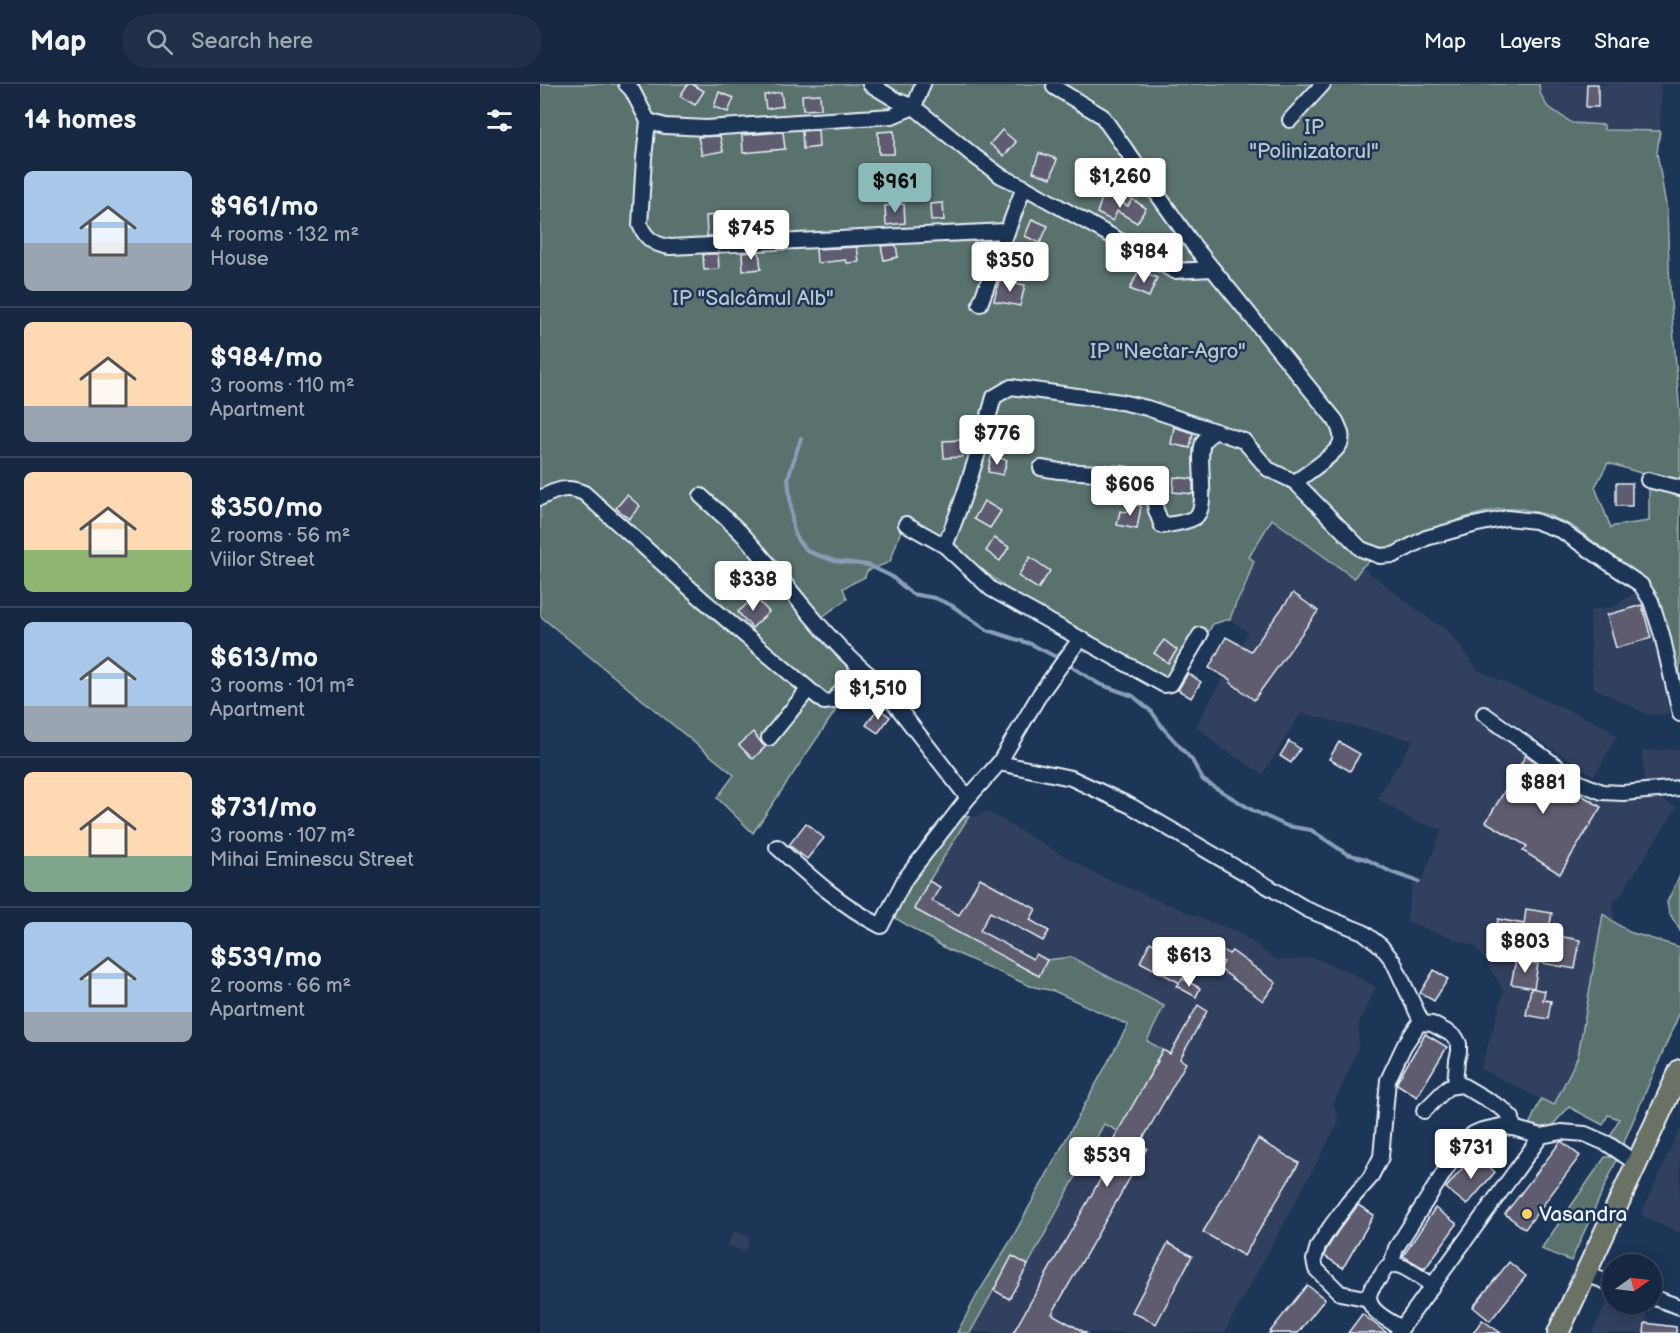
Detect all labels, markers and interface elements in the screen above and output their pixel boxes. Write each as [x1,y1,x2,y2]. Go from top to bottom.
search box [122,14,542,68]
text: Map [30,25,86,58]
icon: search [143,25,176,58]
text: Search here [191,28,313,55]
text: Map [1424,29,1466,54]
text: Layers [1499,29,1561,54]
text: Share [1594,29,1650,54]
icon: filters [483,104,516,137]
text: 14 homes [24,105,136,136]
park label: IP "Polinizatorul" [1249,115,1379,164]
pin: $1,260 [1071,158,1169,209]
pin: $961 [859,163,931,214]
text: $1,260 [1089,165,1151,189]
text: $961 [872,170,918,194]
text: $961/mo [210,192,318,223]
icon: home [72,195,144,267]
pin: $745 [715,210,787,261]
text: $745 [727,217,775,241]
text: 4 rooms · 132 m² [210,223,359,247]
pin: $984 [1108,233,1180,284]
text: $984 [1120,240,1168,264]
pin: $350 [974,242,1046,293]
text: House [210,247,269,271]
text: $350 [986,249,1034,273]
park label: IP "Salcâmul Alb" [672,286,834,311]
park label: IP "Nectar-Agro" [1090,339,1246,364]
text: $984/mo [210,343,322,374]
icon: home [72,346,144,418]
text: 3 rooms · 110 m² [210,374,355,398]
text: Apartment [210,398,305,422]
pin: $776 [961,415,1033,466]
text: $776 [973,422,1021,446]
pin: $606 [1094,466,1166,517]
text: $606 [1105,473,1155,497]
text: $350/mo [210,493,323,524]
icon: home [72,496,144,568]
text: 2 rooms · 56 m² [210,524,350,548]
text: Viilor Street [210,548,315,572]
pin: $338 [717,561,789,612]
text: $338 [729,568,777,592]
text: $613/mo [210,643,318,674]
icon: home [72,646,144,718]
pin: $1,510 [829,670,927,721]
text: 3 rooms · 101 m² [210,674,355,698]
text: $1,510 [849,677,907,701]
text: Apartment [210,698,305,722]
pin: $881 [1507,764,1579,815]
text: $881 [1520,771,1566,795]
text: $731/mo [210,793,317,824]
icon: home [72,796,144,868]
text: 3 rooms · 107 m² [210,824,355,848]
text: Mihai Eminescu Street [210,848,414,872]
pin: $803 [1489,923,1561,974]
text: $803 [1500,930,1550,954]
pin: $613 [1153,937,1225,988]
text: $539/mo [210,943,322,974]
text: $613 [1166,944,1212,968]
icon: home [72,946,144,1018]
text: 2 rooms · 66 m² [210,974,351,998]
text: Apartment [210,998,305,1022]
pin: $731 [1435,1129,1507,1180]
text: $731 [1449,1136,1493,1160]
pin: $539 [1071,1137,1143,1188]
text: $539 [1083,1144,1131,1168]
place label: Vasandra [1539,1202,1627,1227]
marker: Vasandra [1520,1207,1534,1221]
north arrow [1602,1254,1662,1314]
map controls [1602,1254,1662,1314]

